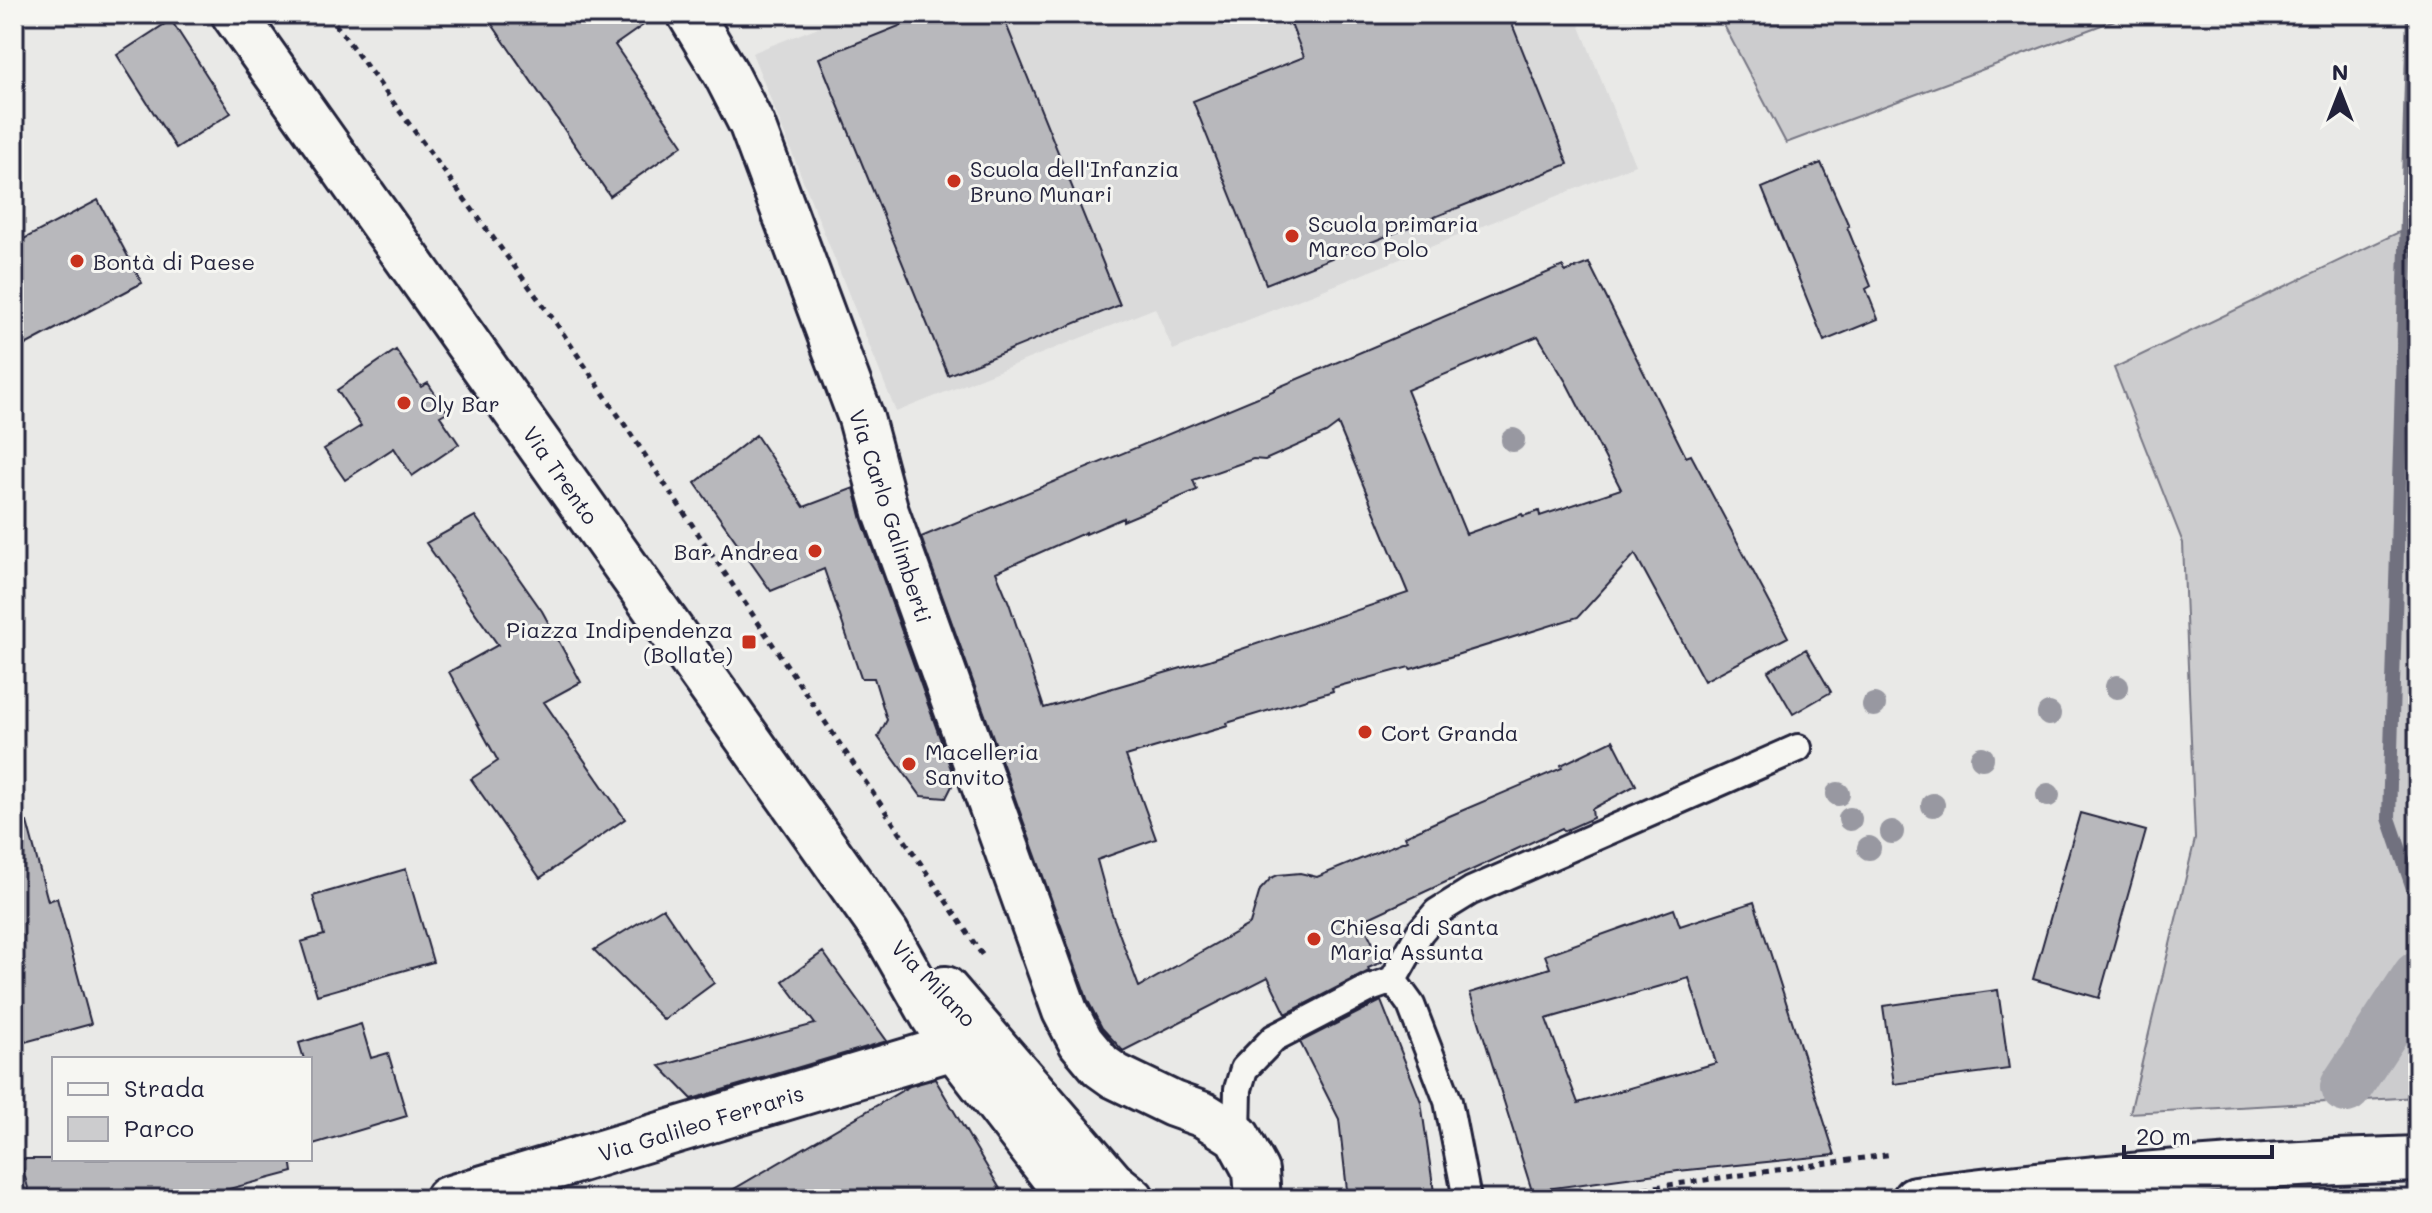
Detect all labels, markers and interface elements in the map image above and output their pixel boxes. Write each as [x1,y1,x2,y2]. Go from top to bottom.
north arrow [2300,52,2380,132]
text: N [2332,57,2348,86]
place label: Scuola dell'Infanzia Bruno Munari [970,154,1179,208]
marker: Scuola dell'Infanzia Bruno Munari [945,172,963,190]
place label: Scuola primaria Marco Polo [1308,209,1479,263]
marker: Scuola primaria Marco Polo [1283,227,1301,245]
place label: Bontà di Paese [93,247,255,276]
marker: Bontà di Paese [68,252,86,270]
place label: Oly Bar [420,389,500,418]
marker: Oly Bar [395,394,413,412]
street label: Via Carlo Galimberti [843,406,939,626]
street label: Via Trento [517,420,605,530]
place label: Bar Andrea [674,537,799,566]
marker: Bar Andrea [806,542,824,560]
place label: Piazza Indipendenza (Bollate) [506,615,733,669]
marker: Piazza Indipendenza (Bollate) [740,633,758,651]
place label: Cort Granda [1381,718,1518,747]
marker: Cort Granda [1356,723,1374,741]
place label: Macelleria Sanvito [925,737,1039,791]
marker: Macelleria Sanvito [900,755,918,773]
place label: Chiesa di Santa Maria Assunta [1330,912,1499,966]
marker: Chiesa di Santa Maria Assunta [1305,930,1323,948]
street label: Via Milano [885,933,983,1033]
legend [52,1057,312,1161]
text: Strada [124,1072,205,1103]
street label: Via Galileo Ferraris [595,1078,807,1168]
scale bar [2124,1109,2272,1159]
text: Parco [124,1112,194,1143]
text: 20 m [2136,1120,2191,1151]

